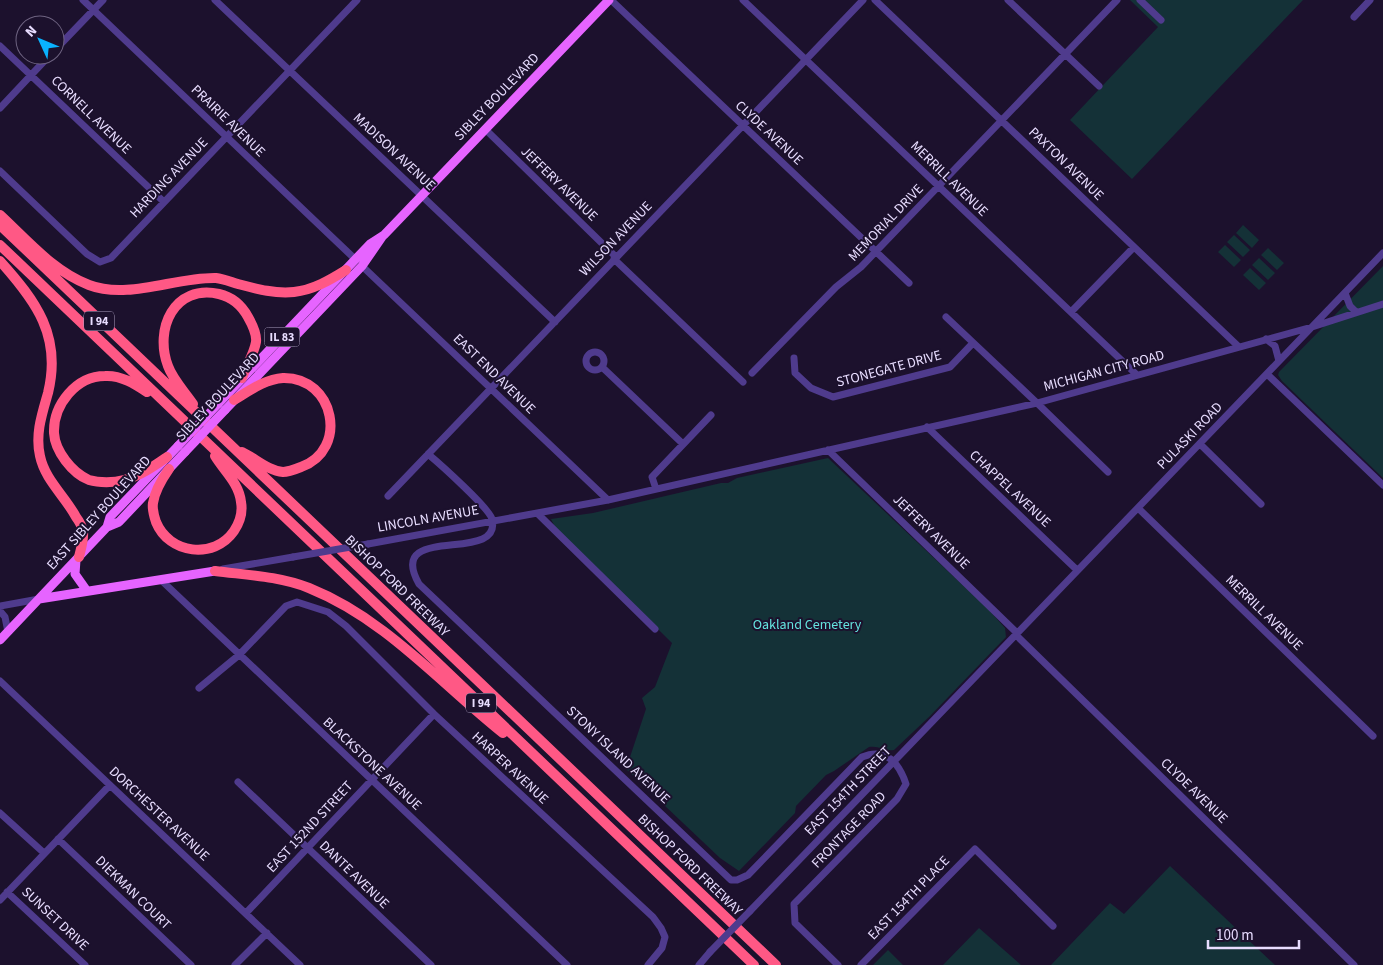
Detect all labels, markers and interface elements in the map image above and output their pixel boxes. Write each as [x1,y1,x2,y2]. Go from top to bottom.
north arrow [15,15,65,65]
text: N [21,21,42,42]
street label: SIBLEY BOULEVARD [450,49,544,145]
street label: CORNELL AVENUE [46,71,136,159]
street label: PRAIRIE AVENUE [186,80,270,162]
street label: CLYDE AVENUE [730,96,808,170]
street label: MADISON AVENUE [348,108,440,196]
street label: PAXTON AVENUE [1024,123,1108,205]
street label: HARDING AVENUE [125,133,213,223]
street label: MERRILL AVENUE [906,137,992,221]
street label: JEFFERY AVENUE [516,142,602,226]
street label: MEMORIAL DRIVE [844,180,928,266]
street label: WILSON AVENUE [575,197,657,281]
road number: I 94 [84,312,114,331]
road number: IL 83 [264,328,300,347]
street label: EAST END AVENUE [448,329,540,419]
street label: STONEGATE DRIVE [834,345,944,393]
street label: MICHIGAN CITY ROAD [1041,345,1167,397]
street label: SIBLEY BOULEVARD [171,348,265,446]
street label: PULASKI ROAD [1153,398,1227,474]
street label: CHAPPEL AVENUE [965,446,1055,532]
street label: EAST SIBLEY BOULEVARD [42,452,156,574]
street label: JEFFERY AVENUE [888,490,974,574]
street label: LINCOLN AVENUE [376,500,480,538]
street label: BISHOP FORD FREEWAY [340,531,454,642]
street label: MERRILL AVENUE [1221,571,1307,655]
park label: Oakland Cemetery [753,615,862,635]
road number: I 94 [466,694,496,712]
street label: STONY ISLAND AVENUE [562,701,674,809]
street label: BLACKSTONE AVENUE [318,713,426,815]
street label: HARPER AVENUE [467,727,553,809]
street label: EAST 154TH STREET [800,741,896,840]
street label: CLYDE AVENUE [1156,754,1232,828]
street label: DORCHESTER AVENUE [104,762,214,866]
street label: EAST 152ND STREET [262,776,358,877]
street label: FRONTAGE ROAD [807,787,891,873]
street label: BISHOP FORD FREEWAY [633,810,747,921]
street label: DANTE AVENUE [315,836,393,914]
street label: EAST 154TH PLACE [863,851,955,945]
street label: DIEKMAN COURT [91,852,176,935]
street label: SUNSET DRIVE [17,883,93,955]
scale bar [1208,918,1299,950]
text: 100 m [1216,925,1254,946]

